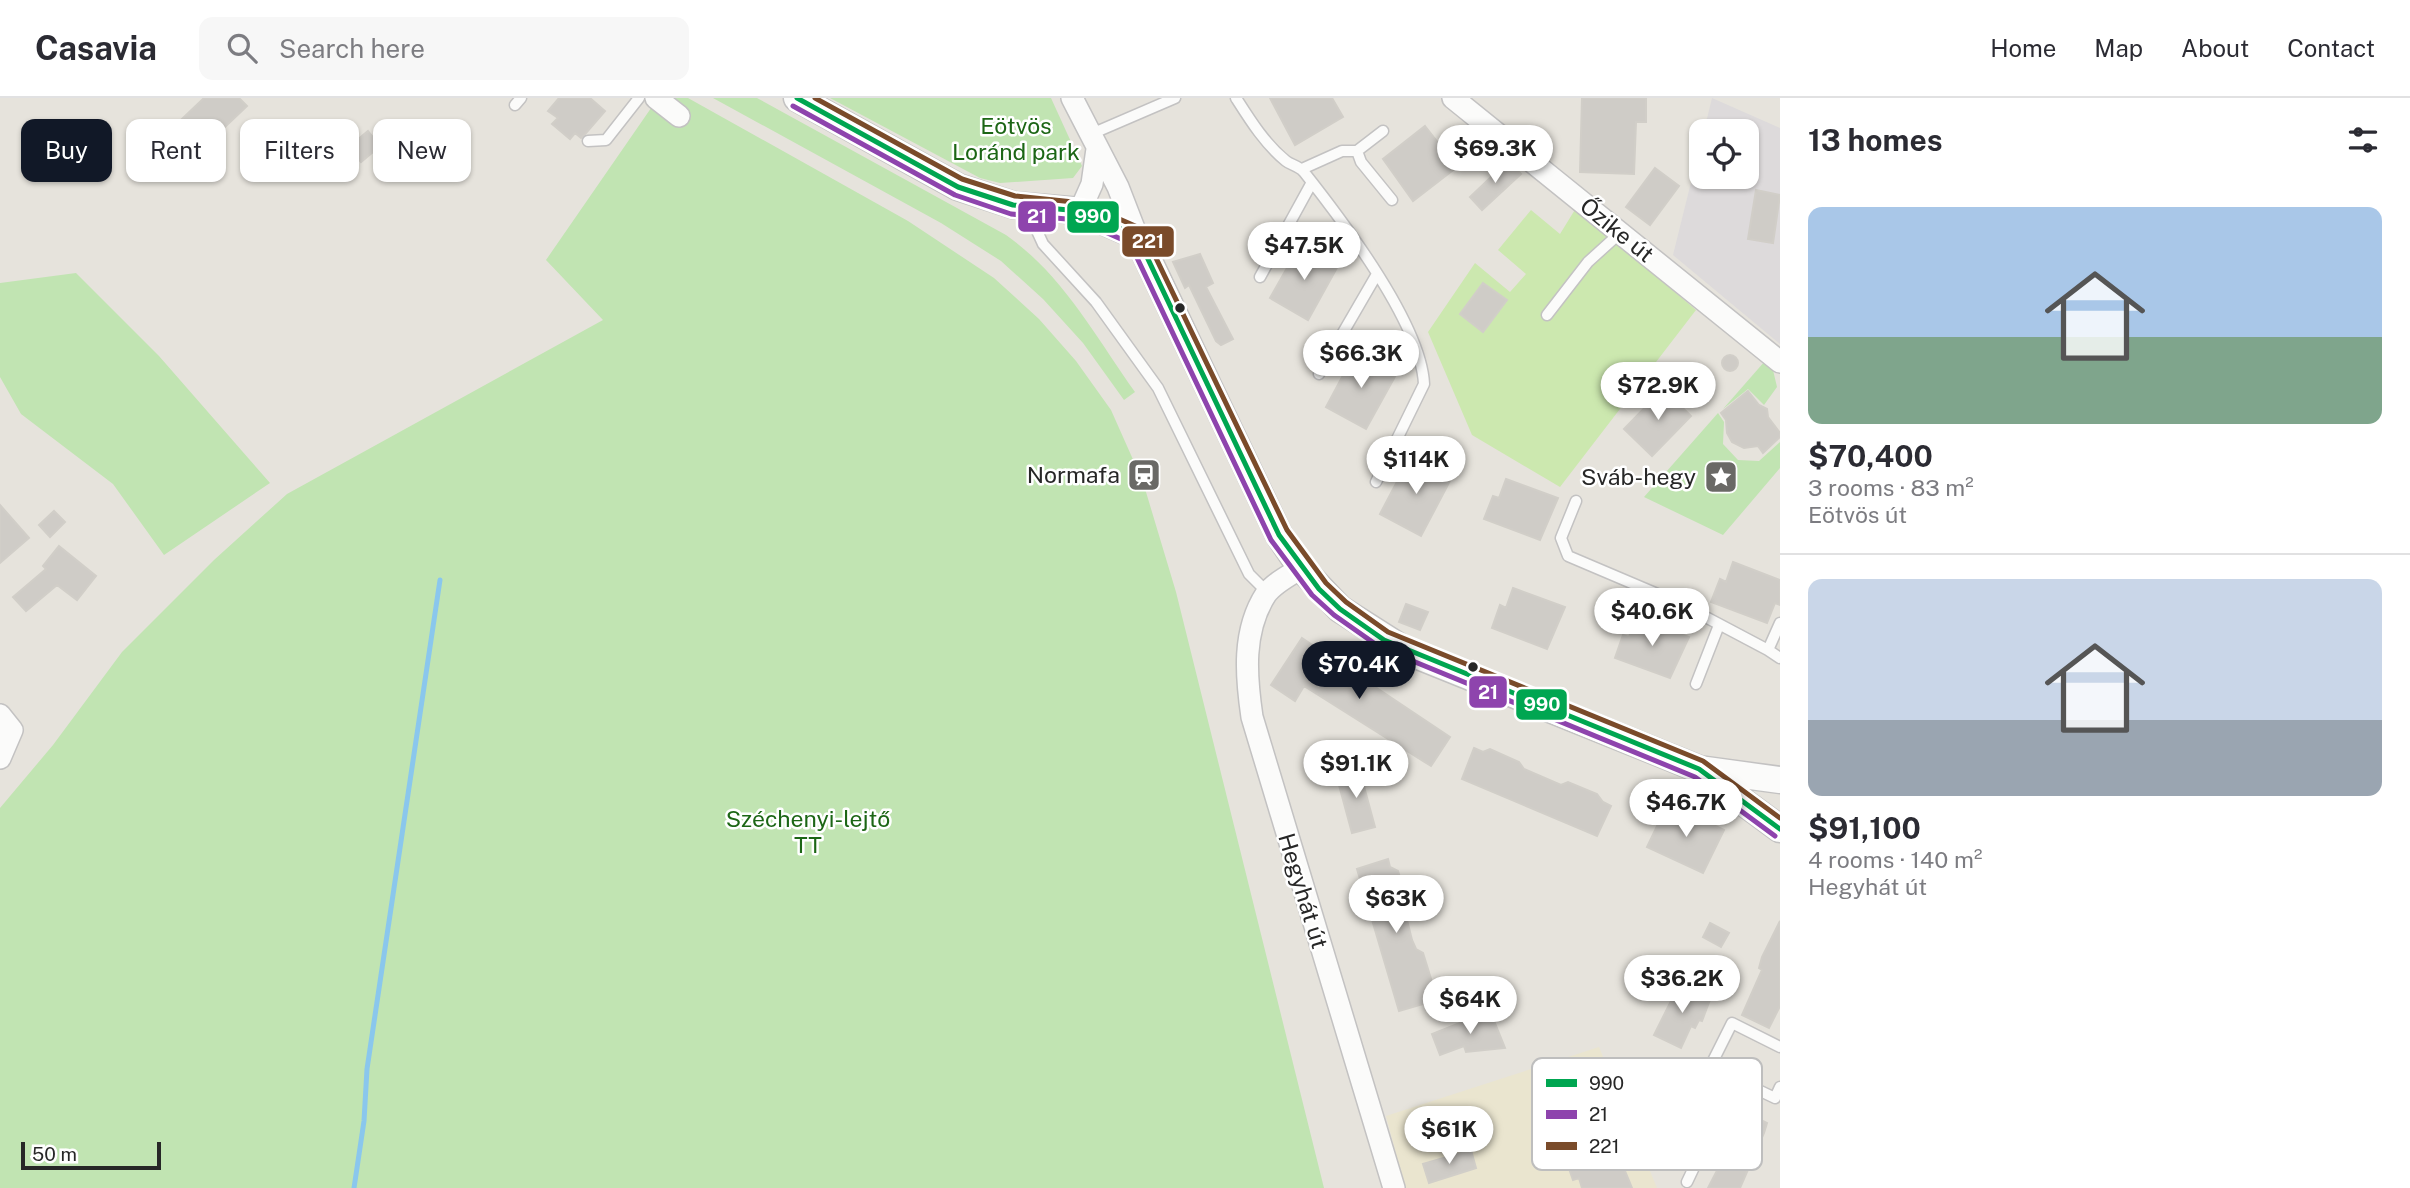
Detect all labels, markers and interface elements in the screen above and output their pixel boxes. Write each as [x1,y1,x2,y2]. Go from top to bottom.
search box [199,17,689,80]
text: Casavia [35,29,157,67]
icon: search [223,29,261,67]
text: Search here [279,33,425,64]
text: Home [1990,34,2056,62]
text: Map [2094,34,2143,62]
text: About [2181,34,2249,62]
text: Contact [2287,34,2375,62]
park label: Eötvös Loránd park [952,112,1080,165]
chip: Buy [21,119,112,182]
chip: Rent [126,119,226,182]
chip: Filters [240,119,359,182]
chip: New [373,119,471,182]
map controls [1689,119,1759,189]
button: locate [1689,119,1759,189]
icon: filters [2344,121,2382,159]
text: 13 homes [1808,122,1943,158]
pin: $69.3K [1438,126,1552,185]
text: $69.3K [1453,134,1537,161]
street label: Őzike út [1575,192,1660,267]
line badge: 21 [1017,200,1057,233]
line badge: 990 [1066,200,1120,234]
text: 21 [1027,205,1047,227]
text: 990 [1074,205,1112,227]
pin: $47.5K [1247,222,1361,282]
line badge: 221 [1121,225,1175,258]
text: 221 [1132,230,1164,252]
text: $47.5K [1264,231,1344,258]
icon: home [2032,253,2158,379]
unlabelled marker [1173,301,1187,315]
pin: $66.3K [1304,330,1418,390]
text: $66.3K [1319,339,1403,366]
pin: $72.9K [1601,362,1715,422]
text: $72.9K [1617,371,1699,398]
pin: $114K [1367,436,1465,496]
text: $70,400 [1808,438,1933,474]
text: $114K [1383,445,1449,472]
station icon: Normafa [1125,456,1163,494]
place icon: Sváb-hegy [1702,458,1740,496]
place label: Normafa [1027,461,1120,488]
place label: Sváb-hegy [1581,463,1696,490]
text: 3 rooms · 83 m² [1808,474,1974,501]
text: Eötvös út [1808,501,1907,528]
pin: $40.6K [1595,588,1709,648]
text: $40.6K [1610,597,1694,624]
icon: home [2032,625,2158,751]
pin: $70.4K [1302,642,1416,701]
text: $70.4K [1318,650,1400,677]
unlabelled marker [1466,660,1480,674]
line badge: 21 [1468,675,1508,709]
text: 21 [1478,681,1498,703]
line badge: 990 [1515,688,1568,721]
text: 990 [1523,693,1561,715]
pin: $91.1K [1299,740,1413,800]
text: $91.1K [1319,749,1393,776]
pin: $46.7K [1629,780,1743,839]
text: $46.7K [1645,788,1727,815]
park label: Széchenyi-lejtő TT [726,805,890,858]
text: $91,100 [1808,810,1921,846]
street label: Hegyhát út [1273,830,1334,952]
text: 4 rooms · 140 m² [1808,846,1982,873]
text: Hegyhát út [1808,873,1927,900]
pin: $63K [1355,876,1437,935]
text: $63K [1365,884,1427,911]
pin: $36.2K [1625,956,1739,1015]
text: $36.2K [1640,964,1724,991]
pin: $64K [1429,976,1511,1036]
text: $64K [1439,985,1501,1012]
legend [1532,1058,1762,1170]
text: 990 [1589,1072,1624,1094]
text: 21 [1589,1103,1608,1125]
pin: $61K [1408,1107,1490,1166]
text: $61K [1420,1115,1478,1142]
text: 221 [1589,1135,1619,1157]
scale bar [21,1139,161,1171]
text: 50 m [32,1143,77,1165]

